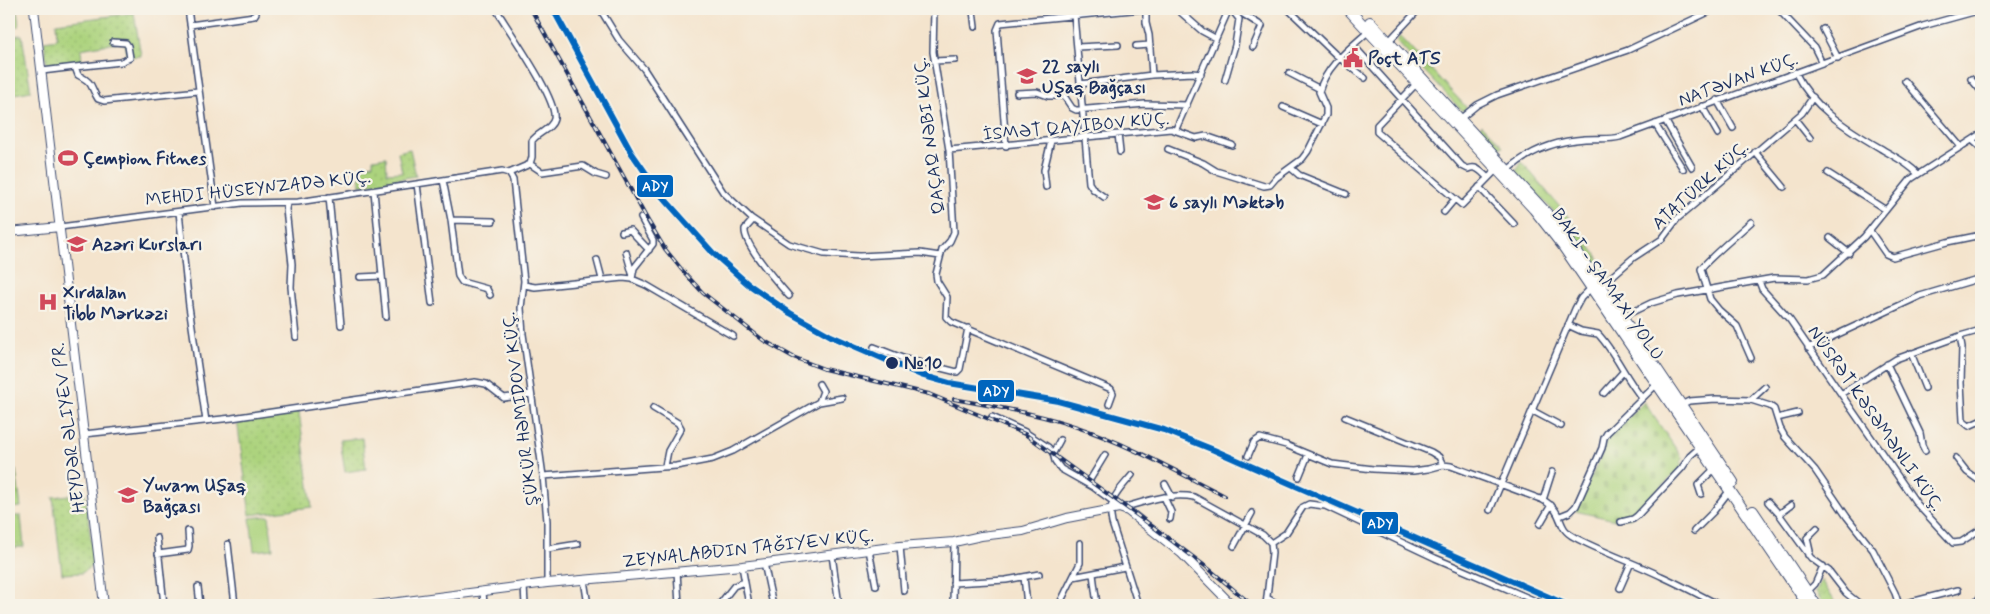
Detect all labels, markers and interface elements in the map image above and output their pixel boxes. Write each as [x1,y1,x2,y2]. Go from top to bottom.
public building icon: Poçt ATS [1342,47,1364,69]
place label: Poçt ATS [1368,47,1441,71]
street label: NATƏVAN KÜÇ. [1675,47,1802,113]
place label: 22 saylı Uşaq Bağçası [1042,55,1146,100]
street label: QAÇAQ NƏBI KÜÇ. [908,56,952,216]
school or university icon: 22 saylı Uşaq Bağçası [1016,65,1038,87]
street label: İSMƏT QAYIBOV KÜÇ. [982,107,1170,147]
street label: ATATÜRK KÜÇ. [1647,136,1754,236]
sports icon: Çempion Fitnes [57,147,79,169]
place label: Çempion Fitnes [83,147,206,171]
street label: MEHDI HÜSEYNZADƏ KÜÇ. [144,165,372,213]
line badge: ADY [636,174,674,198]
text: ADY [642,178,668,196]
school or university icon: 6 saylı Məktəb [1143,191,1165,213]
place label: 6 saylı Məktəb [1169,191,1284,215]
street label: BAKI - ŞAMAXI YOLU [1546,204,1669,365]
school or university icon: Azəri Kursları [66,233,88,255]
place label: Azəri Kursları [92,233,203,257]
place label: Xırdalan Tibb Mərkəzi [63,281,168,326]
hospital icon: Xırdalan Tibb Mərkəzi [37,291,59,313]
street label: ŞÜKÜR HƏMIDOV KÜÇ. [497,311,545,507]
street label: NÜSRƏT KƏSƏMƏNLI KÜÇ. [1802,321,1948,516]
street label: HEYDƏR ƏLIYEV PR. [47,341,91,514]
place label: №10 [904,352,942,376]
marker: №10 [884,355,900,371]
line badge: ADY [977,379,1015,403]
text: ADY [983,383,1009,401]
place label: Yuvam Uşaq Bağçası [143,474,246,519]
school or university icon: Yuvam Uşaq Bağçası [117,484,139,506]
line badge: ADY [1361,511,1399,535]
text: ADY [1367,515,1393,533]
street label: ZEYNALABDIN TAĞIYEV KÜÇ. [621,524,875,574]

